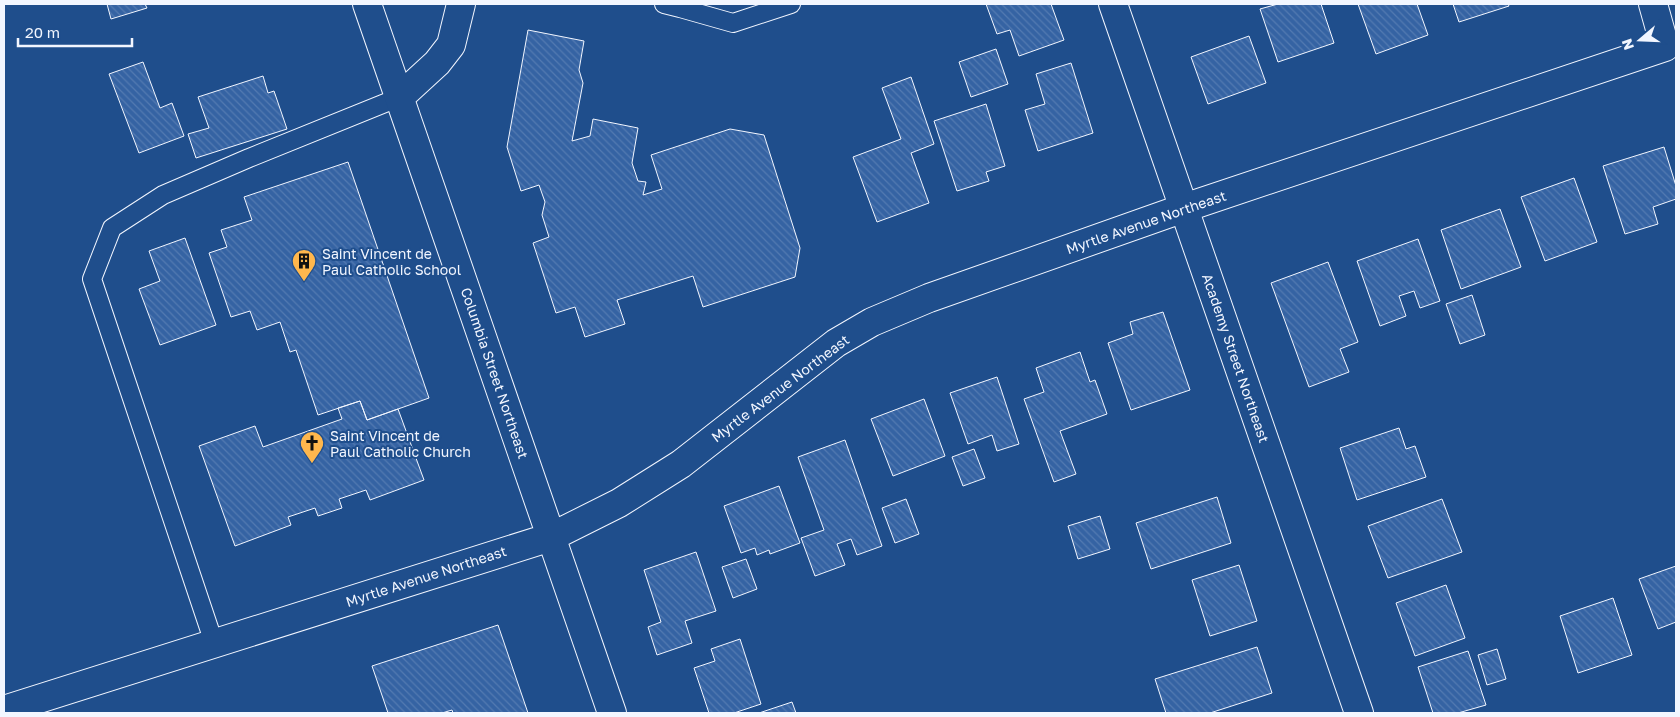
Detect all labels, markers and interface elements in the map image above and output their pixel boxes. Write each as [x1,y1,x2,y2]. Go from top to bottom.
scale bar [18,15,131,47]
north arrow [1615,15,1665,65]
text: 20 m [25,23,60,41]
text: N [1617,37,1637,52]
street label: Myrtle Avenue Northeast [1064,187,1228,257]
place label: Saint Vincent de Paul Catholic School [322,245,461,278]
building icon: Saint Vincent de Paul Catholic School [291,248,317,282]
street label: Academy Street Northeast [1199,271,1273,445]
street label: Columbia Street Northeast [458,285,532,461]
street label: Myrtle Avenue Northeast [708,331,852,445]
place label: Saint Vincent de Paul Catholic Church [330,427,471,460]
church icon: Saint Vincent de Paul Catholic Church [299,430,325,464]
street label: Myrtle Avenue Northeast [343,542,509,610]

